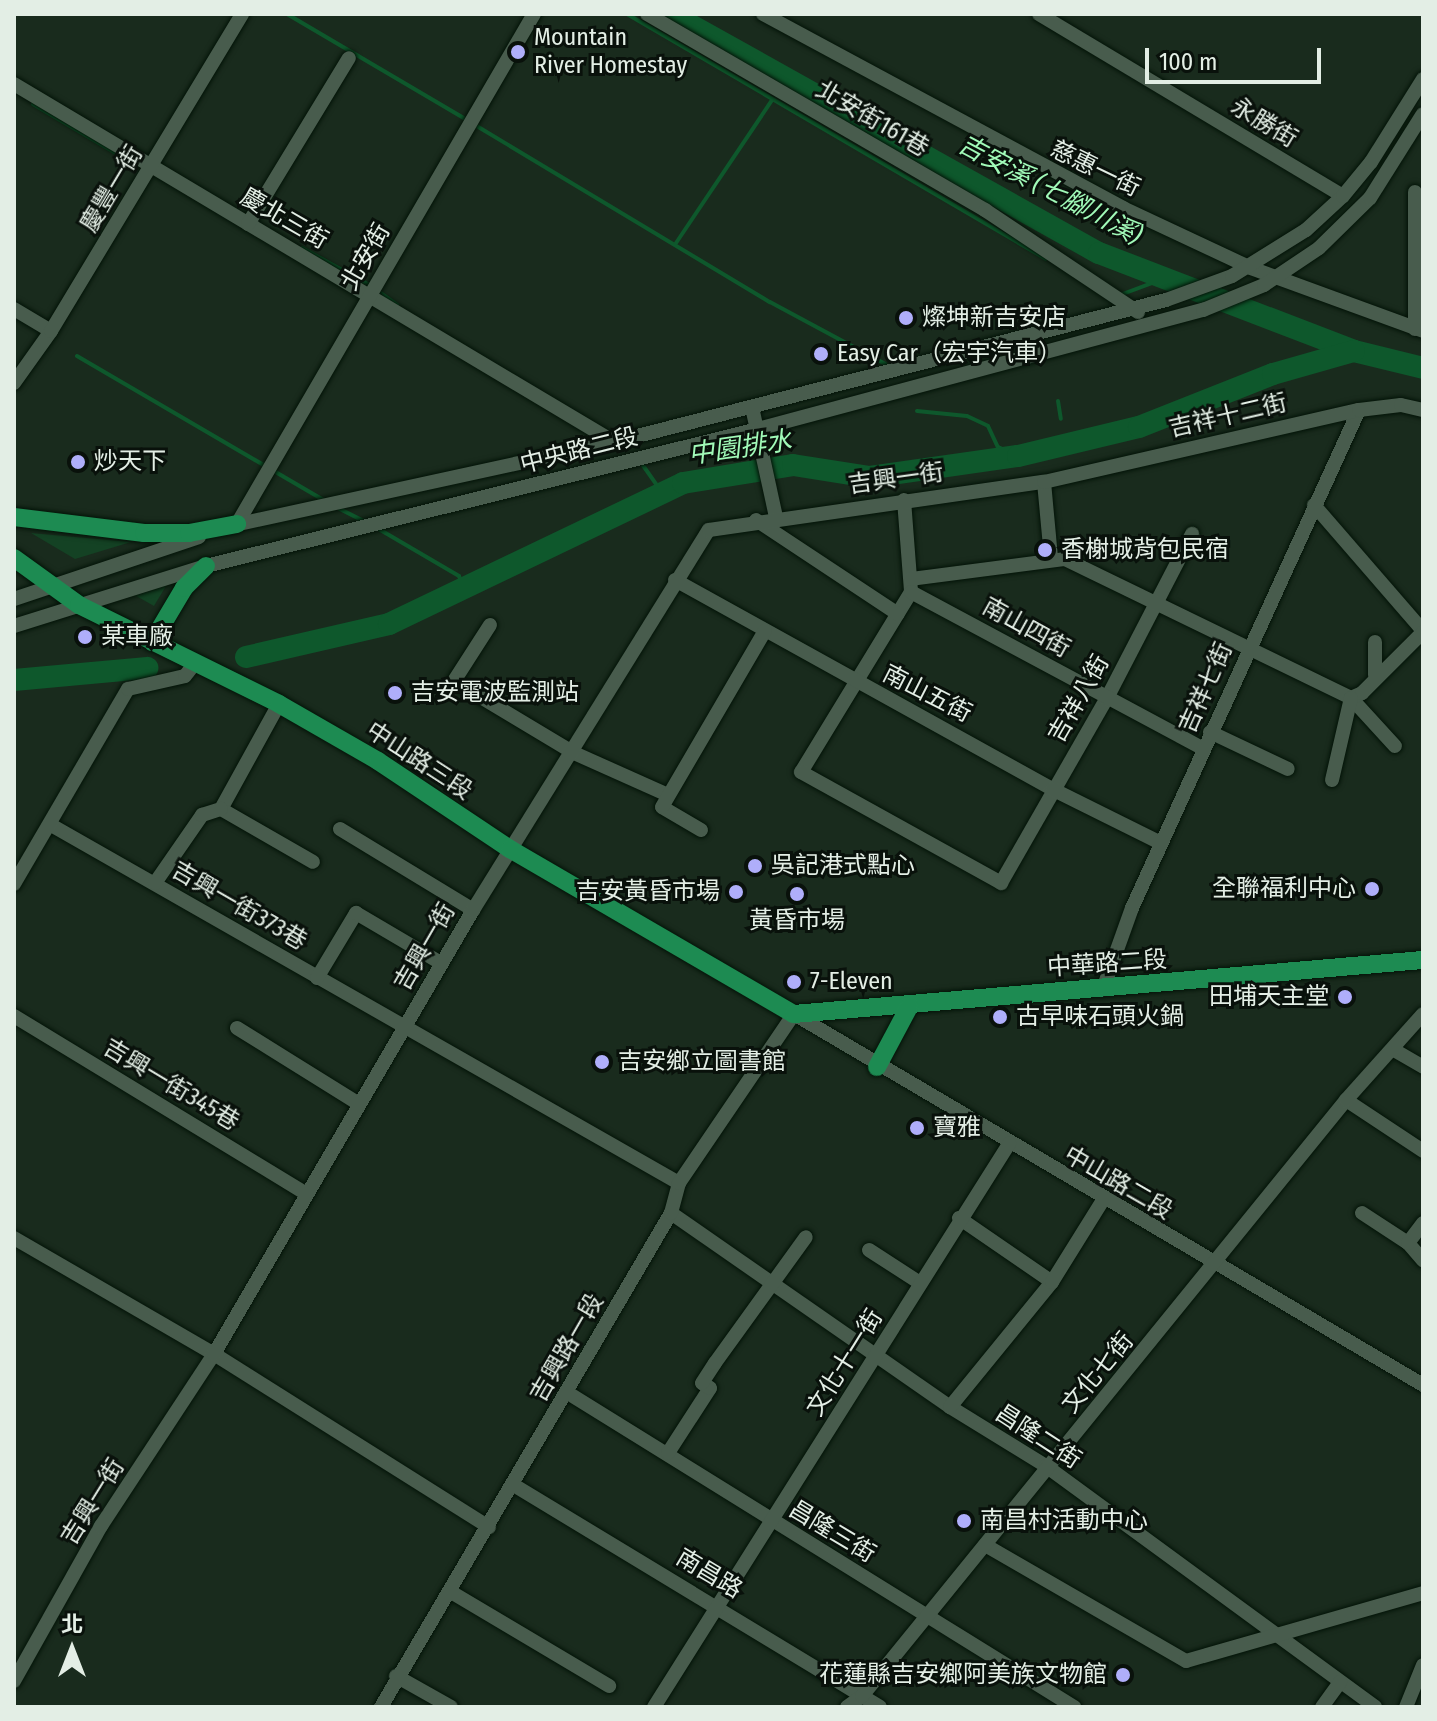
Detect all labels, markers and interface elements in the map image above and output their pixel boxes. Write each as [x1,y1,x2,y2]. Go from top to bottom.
place label: Mountain River Homestay [534,24,687,80]
scale bar [1149,32,1325,82]
marker: Mountain River Homestay [509,43,527,61]
text: 100 m [1159,48,1217,76]
street label: 北安街161巷 [810,75,934,163]
street label: 永勝街 [1226,92,1302,154]
water label: 吉安溪 (七腳川溪) [953,129,1147,251]
street label: 慈惠一街 [1046,135,1144,203]
street label: 慶豐一街 [75,140,149,238]
street label: 慶北三街 [235,183,333,255]
street label: 北安街 [336,219,396,295]
place label: 燦坤新吉安店 [922,304,1066,332]
marker: 燦坤新吉安店 [897,309,915,327]
place label: Easy Car（宏宇汽車） [837,340,1062,368]
marker: Easy Car（宏宇汽車） [812,345,830,363]
street label: 吉祥十二街 [1166,388,1290,444]
street label: 中央路二段 [517,423,641,479]
water label: 中園排水 [686,425,794,471]
place label: 炒天下 [94,448,166,476]
marker: 炒天下 [69,453,87,471]
street label: 吉興一街 [846,458,946,500]
place label: 香榭城背包民宿 [1061,536,1229,564]
marker: 香榭城背包民宿 [1036,541,1054,559]
street label: 南山四街 [977,592,1075,664]
place label: 某車廠 [101,623,173,651]
marker: 某車廠 [76,628,94,646]
street label: 吉祥七街 [1173,638,1239,738]
street label: 吉祥八街 [1043,650,1115,748]
street label: 南山五街 [878,659,976,729]
place label: 吉安電波監測站 [411,679,579,707]
marker: 吉安電波監測站 [386,684,404,702]
street label: 中山路三段 [361,716,477,806]
place label: 吳記港式點心 [771,852,915,880]
street label: 吉興一街373巷 [166,856,312,956]
marker: 吳記港式點心 [746,857,764,875]
place label: 全聯福利中心 [1212,875,1356,903]
place label: 吉安黃昏市場 [576,878,720,906]
marker: 全聯福利中心 [1363,880,1381,898]
marker: 吉安黃昏市場 [727,883,745,901]
marker: 黃昏市場 [788,885,806,903]
street label: 吉興一街 [389,898,461,996]
place label: 黃昏市場 [749,907,845,935]
street label: 中華路二段 [1046,945,1168,983]
place label: 7-Eleven [810,968,893,996]
marker: 7-Eleven [785,973,803,991]
place label: 田埔天主堂 [1209,983,1329,1011]
marker: 田埔天主堂 [1336,988,1354,1006]
place label: 古早味石頭火鍋 [1016,1003,1184,1031]
marker: 古早味石頭火鍋 [991,1008,1009,1026]
street label: 吉興一街345巷 [98,1033,244,1137]
place label: 吉安鄉立圖書館 [618,1048,786,1076]
marker: 吉安鄉立圖書館 [593,1053,611,1071]
place label: 寶雅 [933,1114,981,1142]
marker: 寶雅 [908,1119,926,1137]
street label: 中山路二段 [1059,1141,1177,1225]
street label: 吉興路一段 [525,1289,609,1407]
street label: 文化十一街 [801,1304,889,1422]
street label: 文化七街 [1056,1327,1140,1419]
street label: 昌隆二街 [990,1399,1086,1475]
street label: 吉興一街 [55,1454,131,1550]
street label: 昌隆三街 [783,1495,881,1569]
place label: 南昌村活動中心 [980,1507,1148,1535]
marker: 南昌村活動中心 [955,1512,973,1530]
street label: 南昌路 [671,1543,747,1605]
north arrow [32,1609,112,1689]
text: 北 [61,1611,83,1638]
place label: 花蓮縣吉安鄉阿美族文物館 [819,1661,1107,1689]
marker: 花蓮縣吉安鄉阿美族文物館 [1114,1666,1132,1684]

